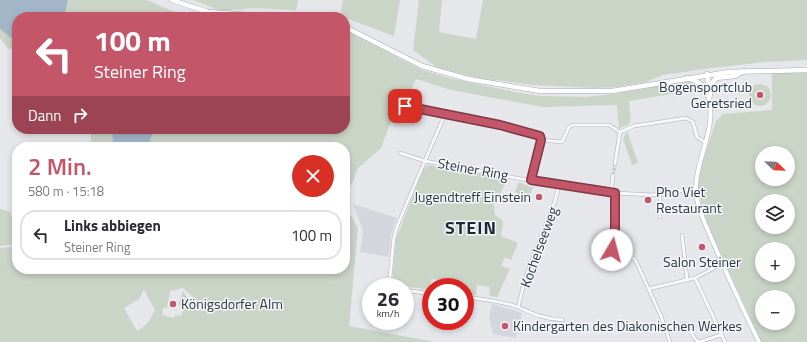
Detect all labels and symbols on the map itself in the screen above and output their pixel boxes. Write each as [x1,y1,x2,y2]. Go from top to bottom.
place label: Bogensportclub Geretsried [659,76,752,113]
pin [388,89,422,123]
marker: Bogensportclub Geretsried [755,90,765,100]
north arrow [755,146,795,186]
street label: Steiner Ring [436,152,510,185]
place label: Pho Viet Restaurant [656,181,722,218]
place label: Jugendtreff Einstein [414,186,531,207]
marker: Jugendtreff Einstein [534,192,544,202]
marker: Pho Viet Restaurant [643,195,653,205]
street label: Kochelseeweg [514,204,563,290]
district label: STEIN [445,214,497,241]
position arrow [591,229,633,271]
marker: Salon Steiner [697,242,707,252]
place label: Salon Steiner [663,251,741,272]
speed limit sign: 30 [422,278,474,330]
place label: Königsdorfer Alm [181,293,283,314]
marker: Königsdorfer Alm [168,299,178,309]
place label: Kindergarten des Diakonischen Werkes [513,315,742,336]
marker: Kindergarten des Diakonischen Werkes [500,321,510,331]

